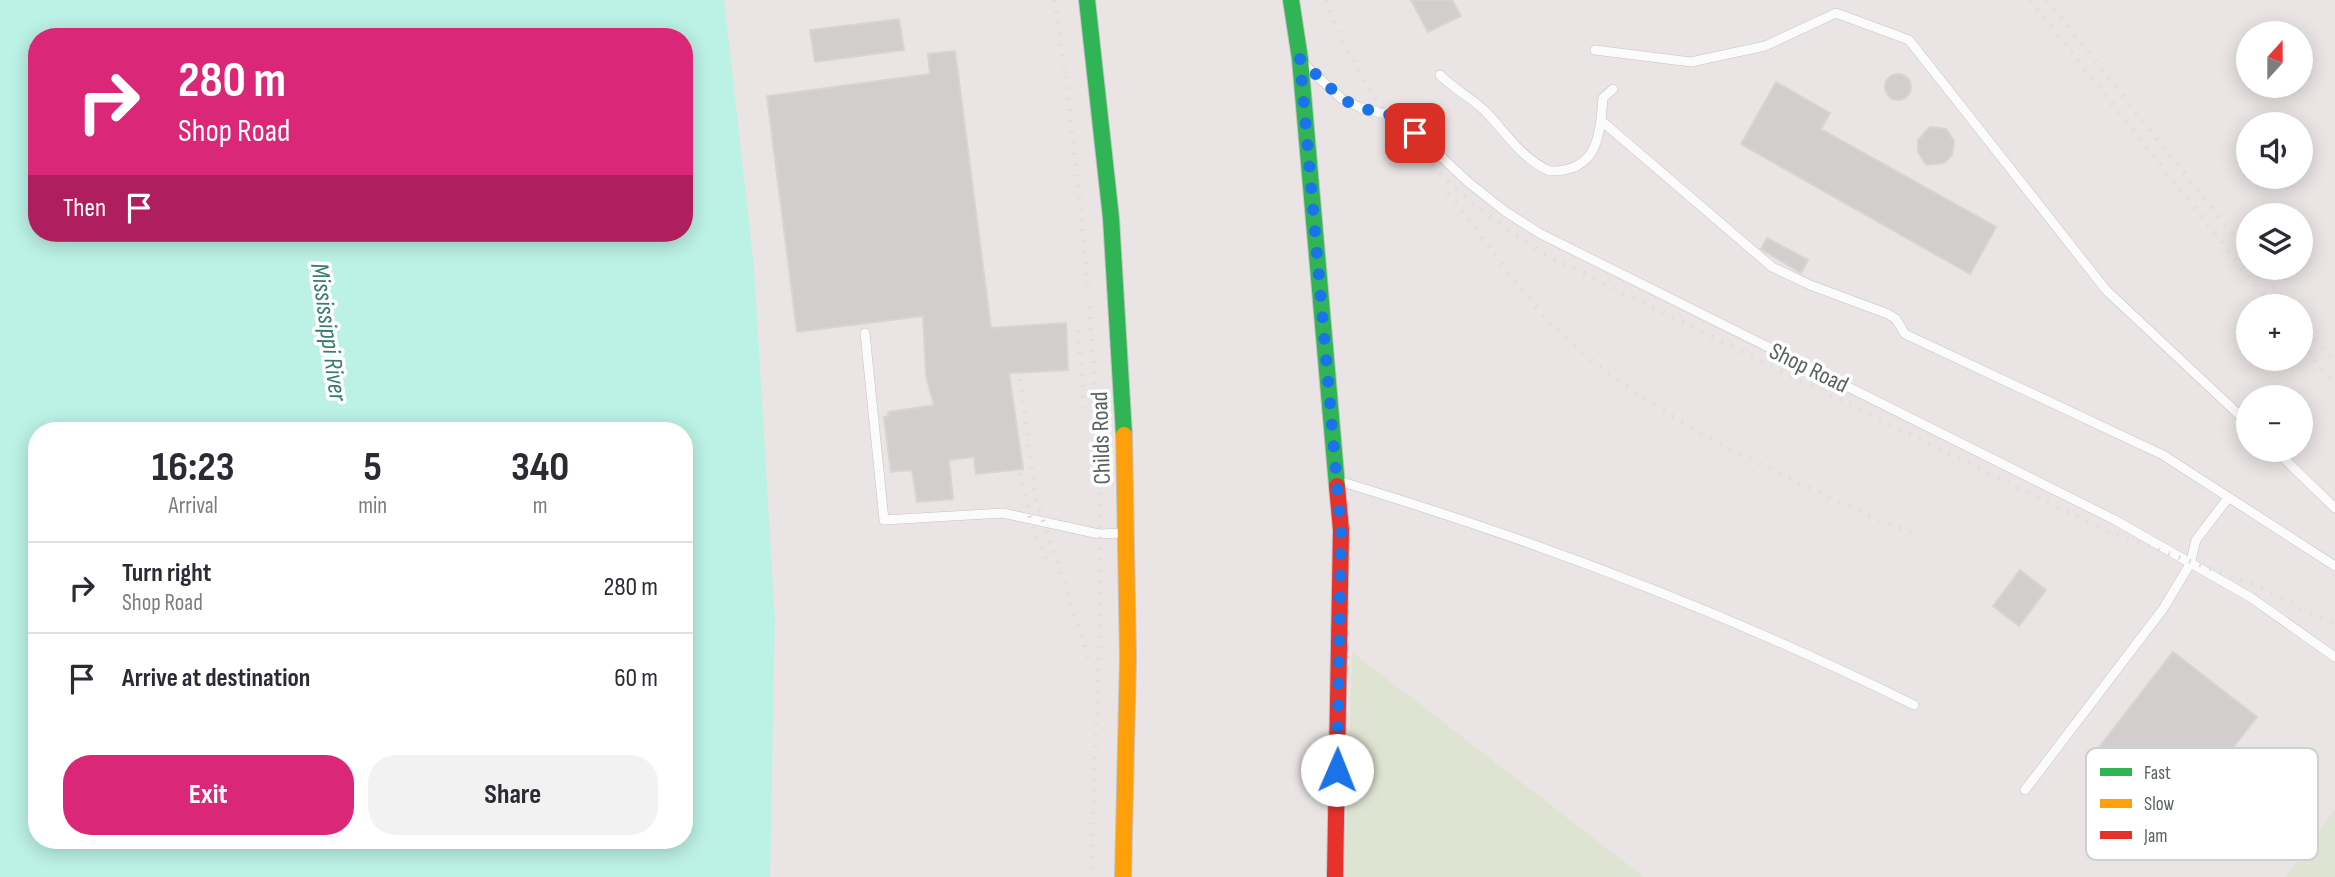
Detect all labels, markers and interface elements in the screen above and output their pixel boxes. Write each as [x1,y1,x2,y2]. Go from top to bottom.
north arrow [2236,21,2314,98]
map controls [2236,21,2313,462]
text: 280 m [178,52,286,111]
icon: right [63,56,154,147]
pin [1385,103,1445,163]
text: Shop Road [178,112,290,151]
button: sound [2236,112,2313,189]
icon: arrive [1396,114,1434,152]
icon: arrive [120,189,158,227]
text: Then [63,193,106,224]
button: layers [2236,203,2313,280]
water label: Mississippi River [303,261,353,405]
button: + [2236,294,2313,371]
street label: Shop Road [1765,337,1853,399]
button: − [2236,385,2313,462]
street label: Childs Road [1085,391,1117,485]
text: 16:23 [152,442,235,493]
text: 5 [364,442,382,493]
text: 340 [511,442,569,493]
text: Arrival [168,492,218,520]
text: min [358,492,387,520]
text: m [533,492,547,520]
text: Turn right [122,558,211,589]
icon: right [63,569,101,607]
text: 280 m [603,572,658,603]
text: Shop Road [122,589,203,617]
icon: arrive [63,660,101,698]
text: Arrive at destination [122,663,310,694]
text: 60 m [614,663,658,694]
position arrow [1300,733,1374,807]
legend [2086,748,2318,860]
button: Exit [63,755,354,835]
button: Share [368,755,658,835]
text: Fast [2144,762,2171,785]
text: Slow [2144,793,2174,816]
text: Jam [2143,825,2167,848]

